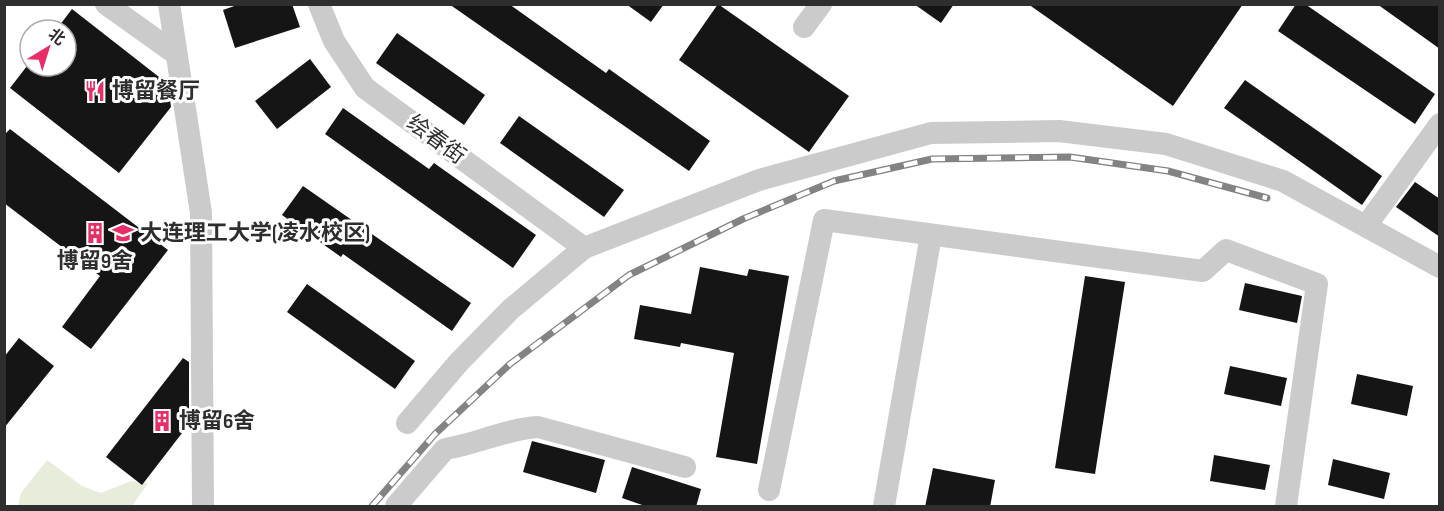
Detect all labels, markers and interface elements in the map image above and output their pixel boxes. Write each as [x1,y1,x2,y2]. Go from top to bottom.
north arrow [18,18,78,78]
text: 北 [44,25,68,50]
place label: 博留餐厅 [112,78,200,105]
restaurant icon: 博留餐厅 [83,79,107,103]
street label: 绘春街 [401,110,471,170]
place label: 大连理工大学(凌水校区) [140,220,370,247]
building icon: 博留9舍 [83,221,107,245]
school or university icon: 大连理工大学(凌水校区) [111,221,135,245]
place label: 博留9舍 [57,248,133,275]
place label: 博留6舍 [179,408,255,435]
building icon: 博留6舍 [150,409,174,433]

